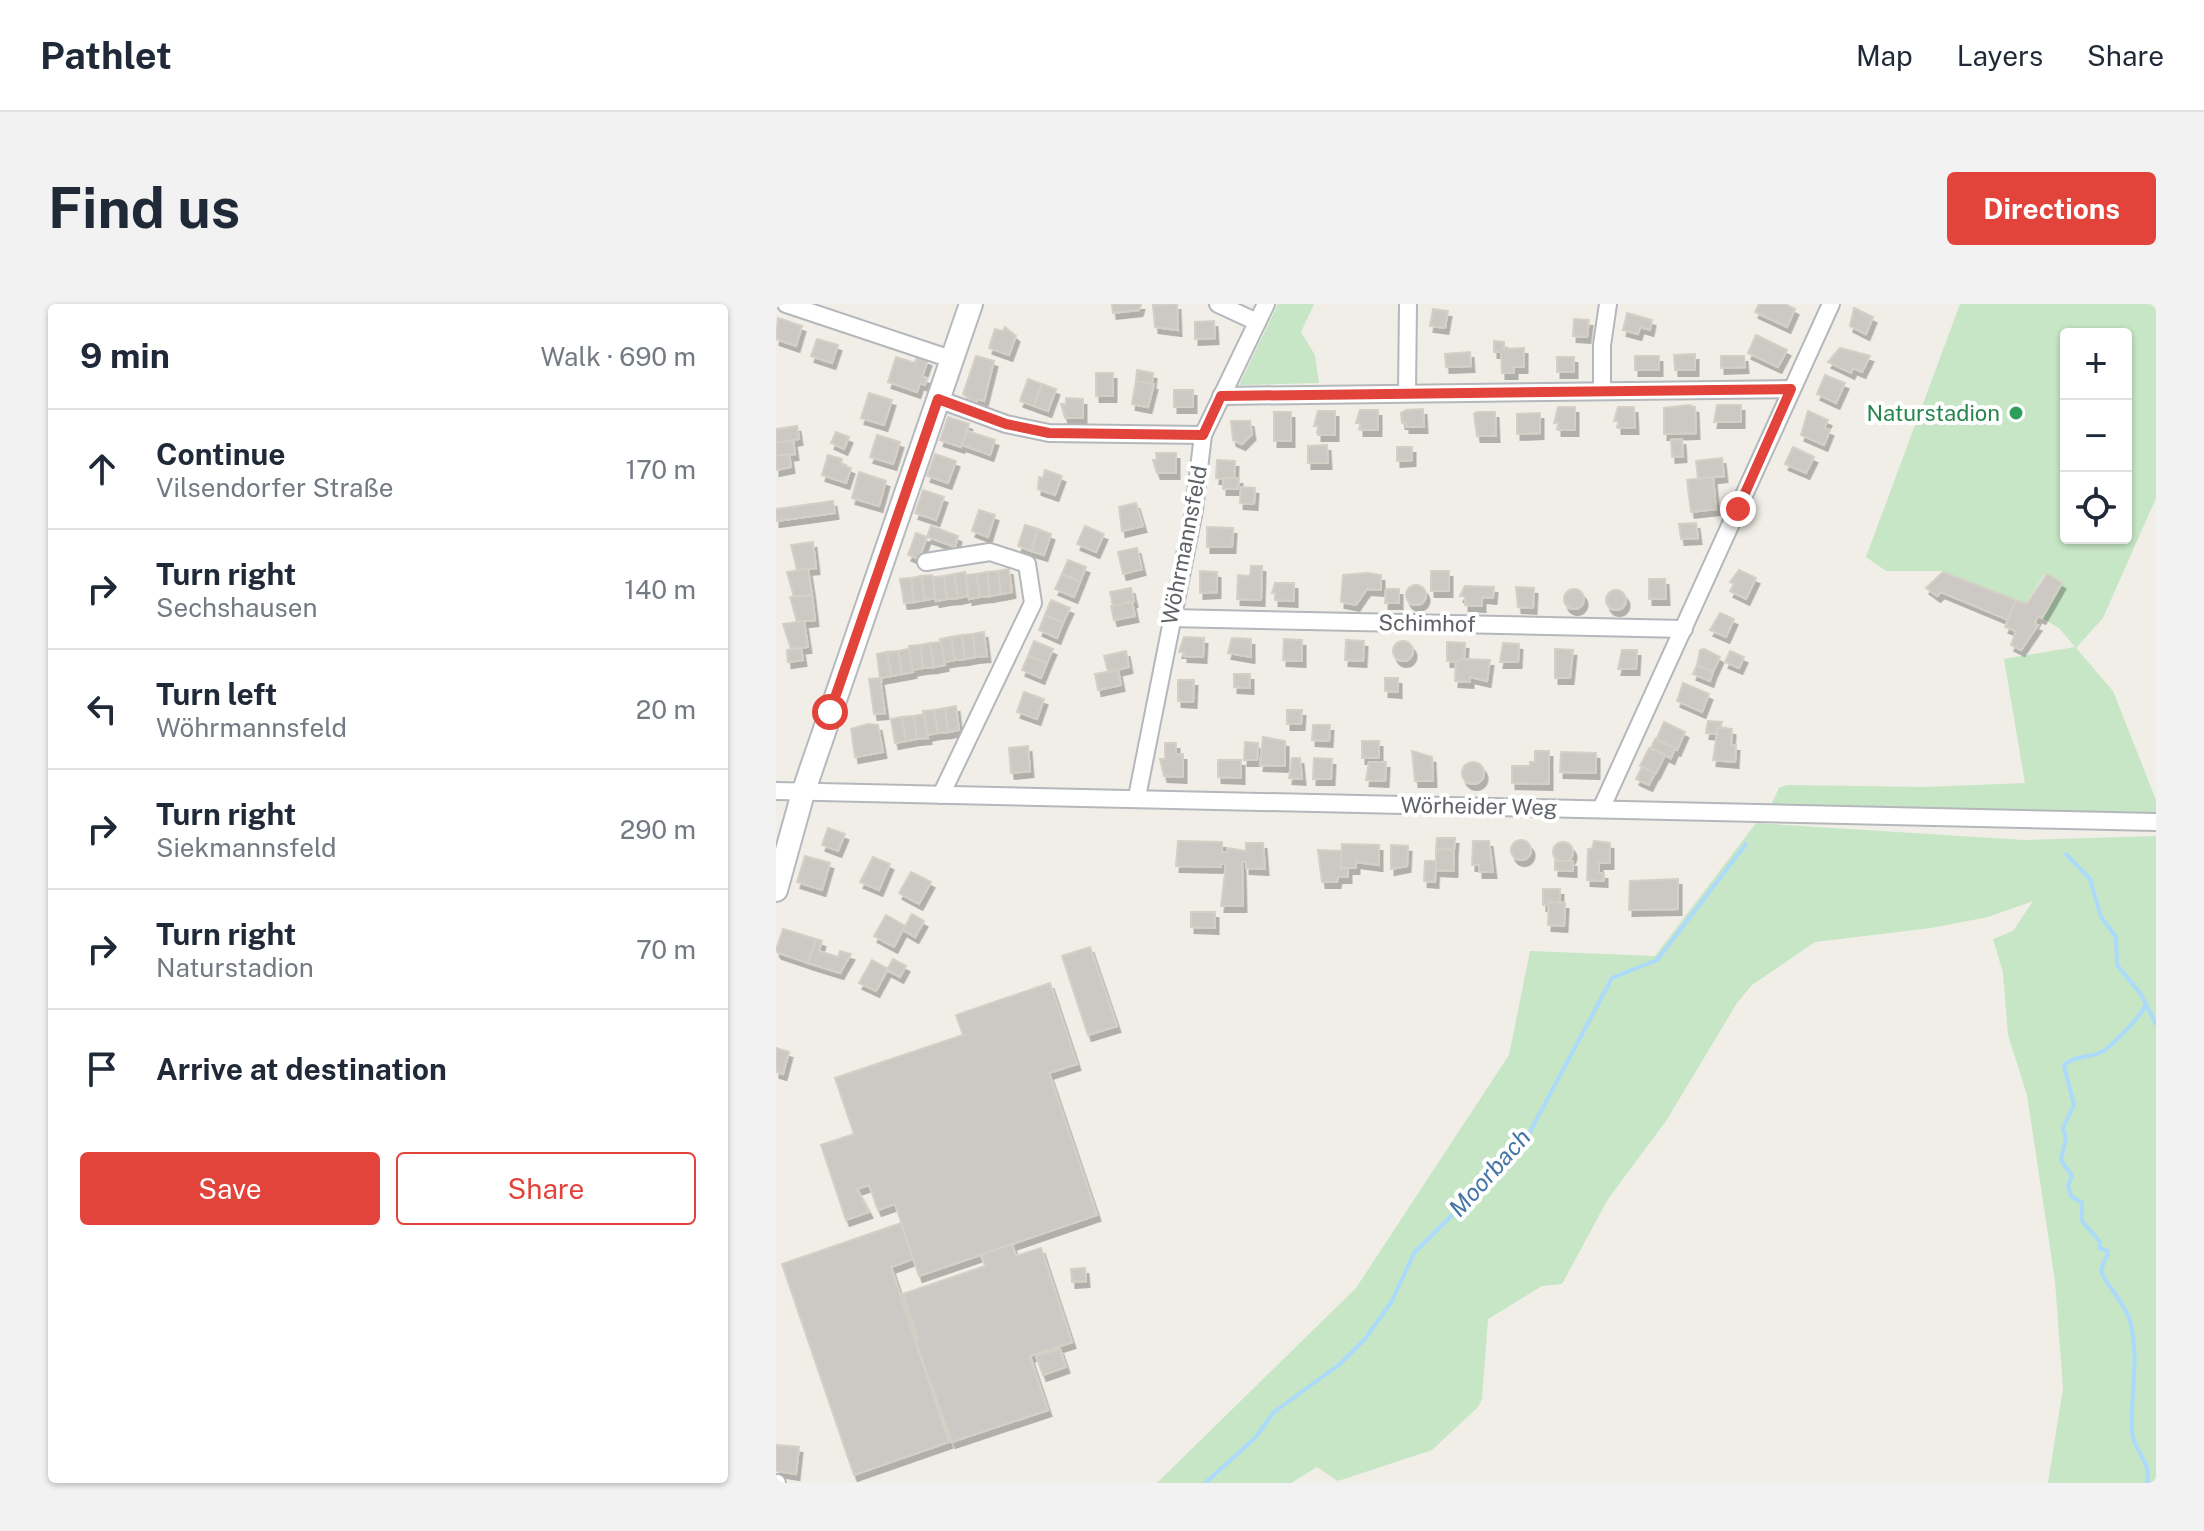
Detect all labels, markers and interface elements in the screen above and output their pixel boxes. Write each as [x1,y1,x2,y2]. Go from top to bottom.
text: Pathlet [40,33,172,78]
text: Map [1856,39,1913,72]
text: Layers [1957,39,2043,72]
text: Share [2087,39,2164,72]
button: Directions [1947,172,2156,245]
text: Find us [48,175,240,241]
map controls [2060,328,2132,544]
button: + [2060,328,2132,400]
text: 9 min [80,336,170,376]
text: Walk · 690 m [540,341,696,372]
place label: Naturstadion [1867,400,2000,426]
button: − [2060,400,2132,472]
marker: Naturstadion [2007,404,2025,422]
text: Continue [156,436,286,472]
icon: ahead [80,447,124,491]
text: 170 m [626,454,696,485]
street label: Wöhrmannsfeld [1156,463,1212,627]
text: Vilsendorfer Straße [156,472,394,503]
button: locate [2060,472,2132,544]
route end [1720,491,1756,527]
text: Turn right [156,556,296,592]
icon: right [80,567,124,611]
text: 140 m [624,574,696,605]
text: Sechshausen [156,592,317,623]
street label: Schimhof [1378,609,1476,637]
text: Turn left [156,676,277,712]
icon: left [80,687,124,731]
text: 20 m [636,694,696,725]
route start [812,694,848,730]
text: Wöhrmannsfeld [156,712,347,743]
street label: Wörheider Weg [1400,792,1558,820]
text: Turn right [156,796,296,832]
icon: right [80,807,124,851]
text: 290 m [620,814,696,845]
text: Siekmannsfeld [156,832,337,863]
text: Turn right [156,916,296,952]
icon: right [80,927,124,971]
text: 70 m [636,934,696,965]
text: Naturstadion [156,952,314,983]
icon: arrive [80,1047,124,1091]
text: Arrive at destination [156,1051,447,1087]
water label: Moorbach [1443,1123,1536,1222]
button: Save [80,1152,380,1225]
button: Share [396,1152,696,1225]

